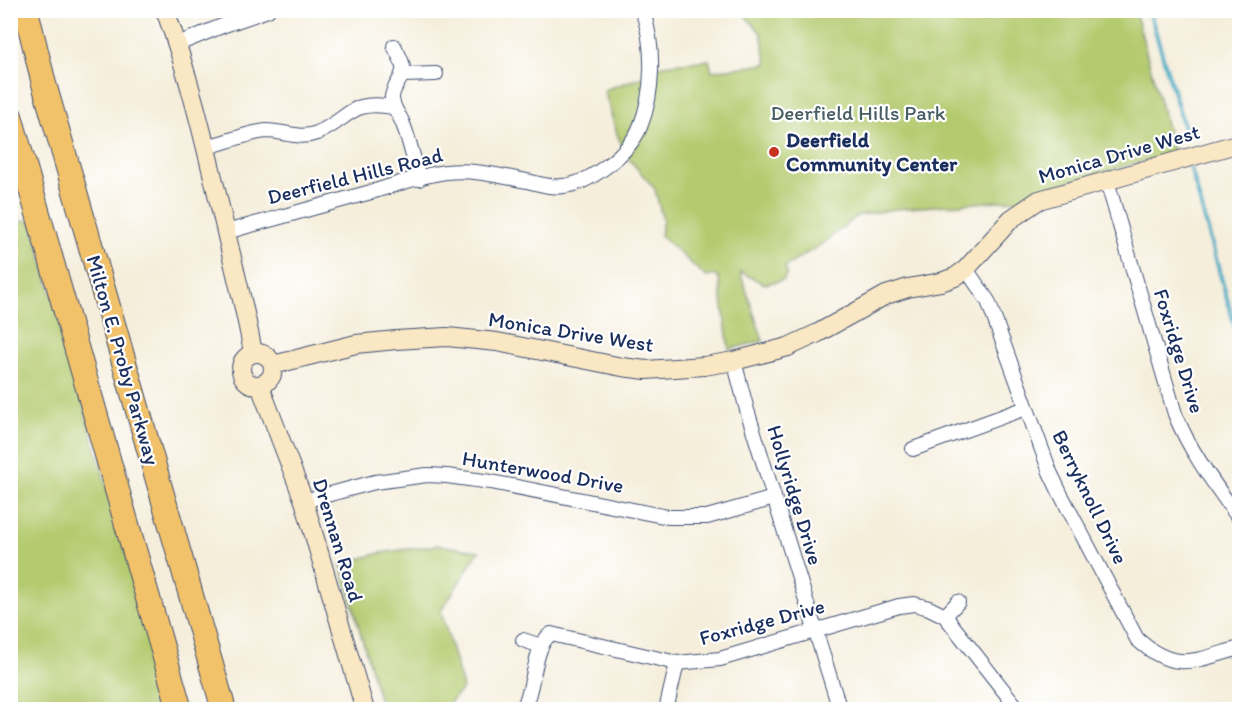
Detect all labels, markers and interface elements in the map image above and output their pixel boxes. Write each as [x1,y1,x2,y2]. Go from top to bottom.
park label: Deerfield Hills Park [770,100,946,125]
street label: Monica Drive West [1035,118,1203,189]
place label: Deerfield Community Center [786,127,958,177]
street label: Deerfield Hills Road [265,142,446,209]
marker: Deerfield Community Center [767,145,781,159]
street label: Milton E. Proby Parkway [81,252,166,468]
street label: Foxridge Drive [1149,286,1210,416]
street label: Monica Drive West [487,306,656,357]
street label: Hollyridge Drive [762,422,829,568]
street label: Berryknoll Drive [1047,426,1134,568]
street label: Hunterwood Drive [460,445,626,498]
street label: Drennan Road [308,475,369,605]
street label: Foxridge Drive [697,593,827,650]

